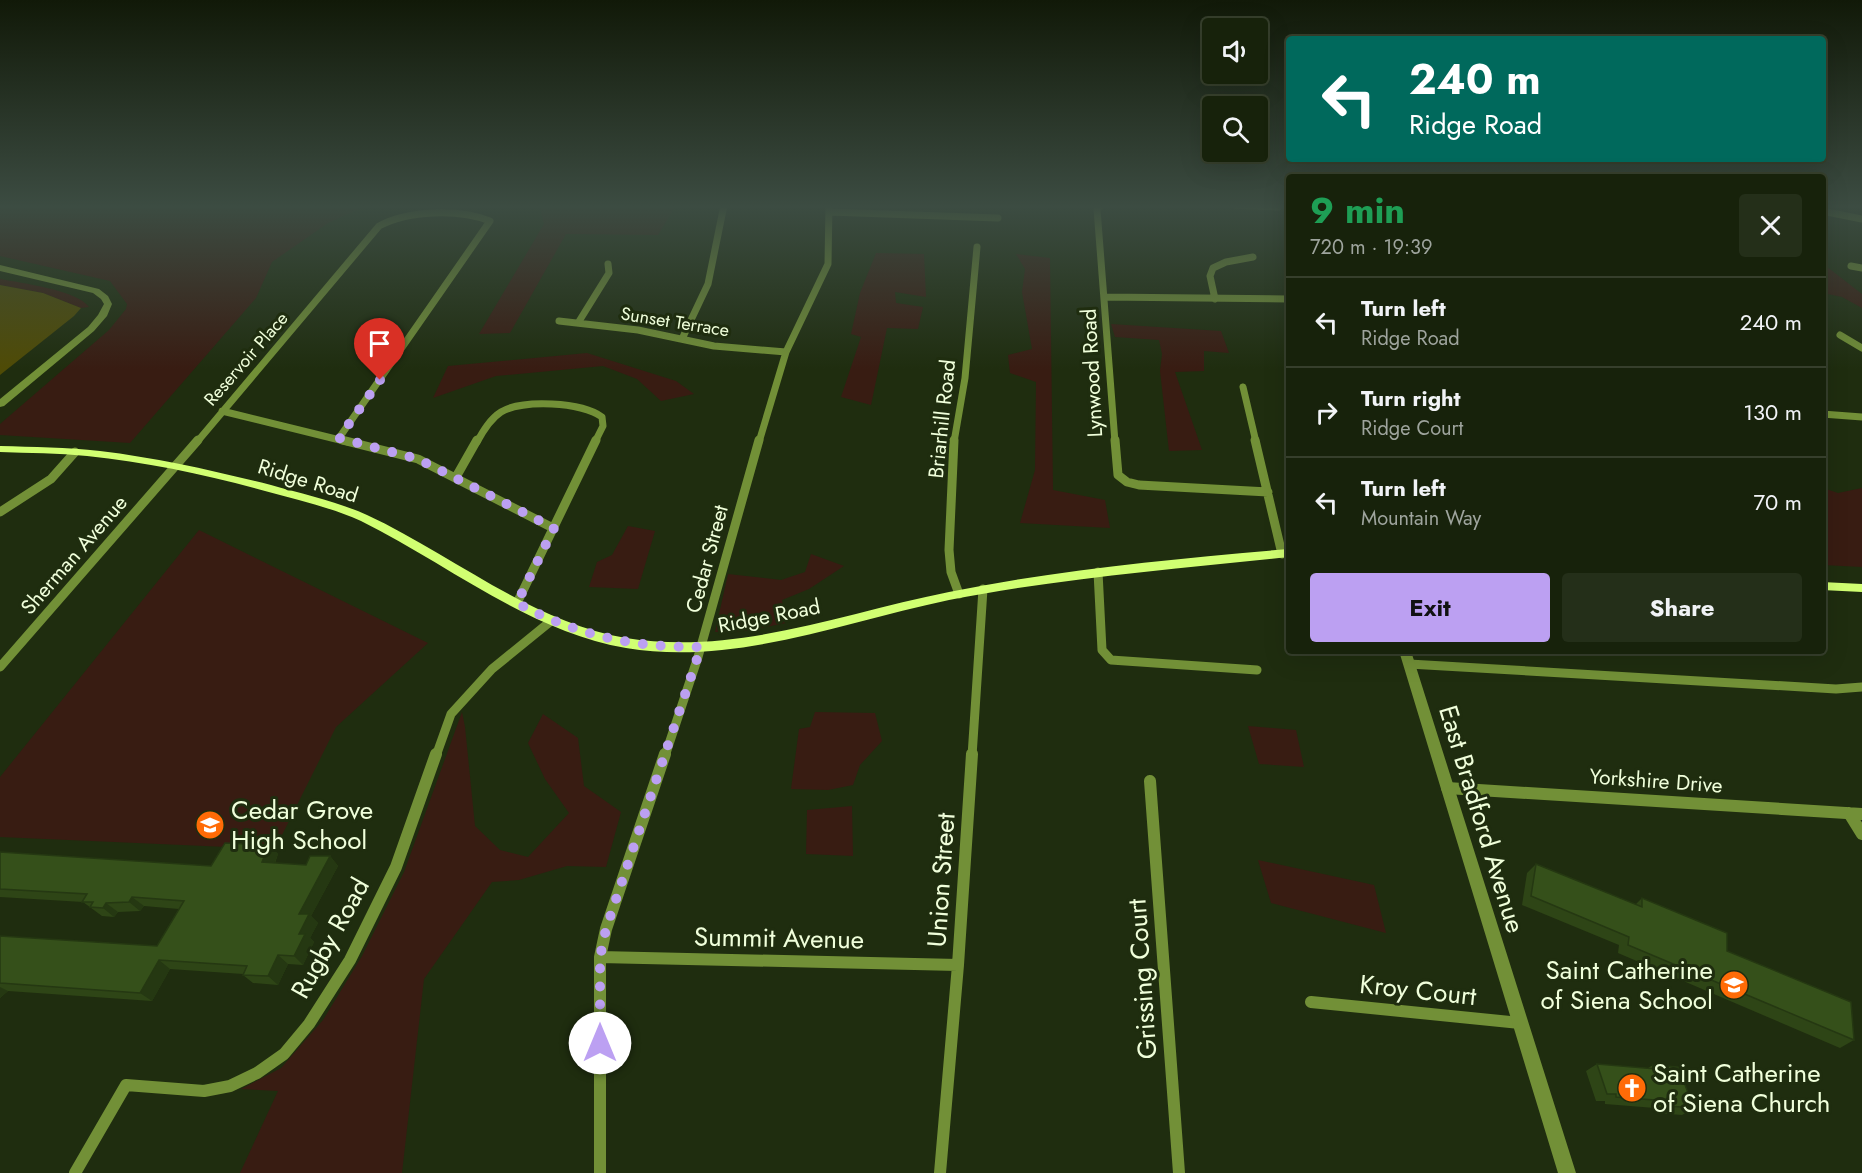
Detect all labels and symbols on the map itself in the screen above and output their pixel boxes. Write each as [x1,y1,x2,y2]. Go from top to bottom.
street label: Sunset Terrace [619,301,731,343]
street label: Reservoir Place [198,306,294,412]
street label: Lynwood Road [1074,308,1110,438]
pin [354,318,405,380]
street label: Briarhill Road [921,358,963,480]
street label: Ridge Road [254,452,362,510]
street label: Sherman Avenue [14,489,135,621]
street label: Cedar Street [678,502,736,616]
street label: Ridge Road [715,591,823,641]
street label: East Bradford Avenue [1429,700,1535,938]
street label: Yorkshire Drive [1588,761,1724,801]
place label: Cedar Grove High School [231,791,373,859]
school or university icon: Cedar Grove High School [194,809,226,841]
street label: Union Street [917,811,965,948]
street label: Rugby Road [281,871,379,1005]
street label: Grissing Court [1117,897,1167,1060]
street label: Summit Avenue [694,918,864,958]
place label: Saint Catherine of Siena School [1541,951,1713,1019]
street label: Kroy Court [1358,965,1479,1015]
school or university icon: Saint Catherine of Siena School [1718,969,1750,1001]
position arrow [568,1011,632,1075]
place label: Saint Catherine of Siena Church [1653,1054,1831,1122]
church icon: Saint Catherine of Siena Church [1616,1072,1648,1104]

